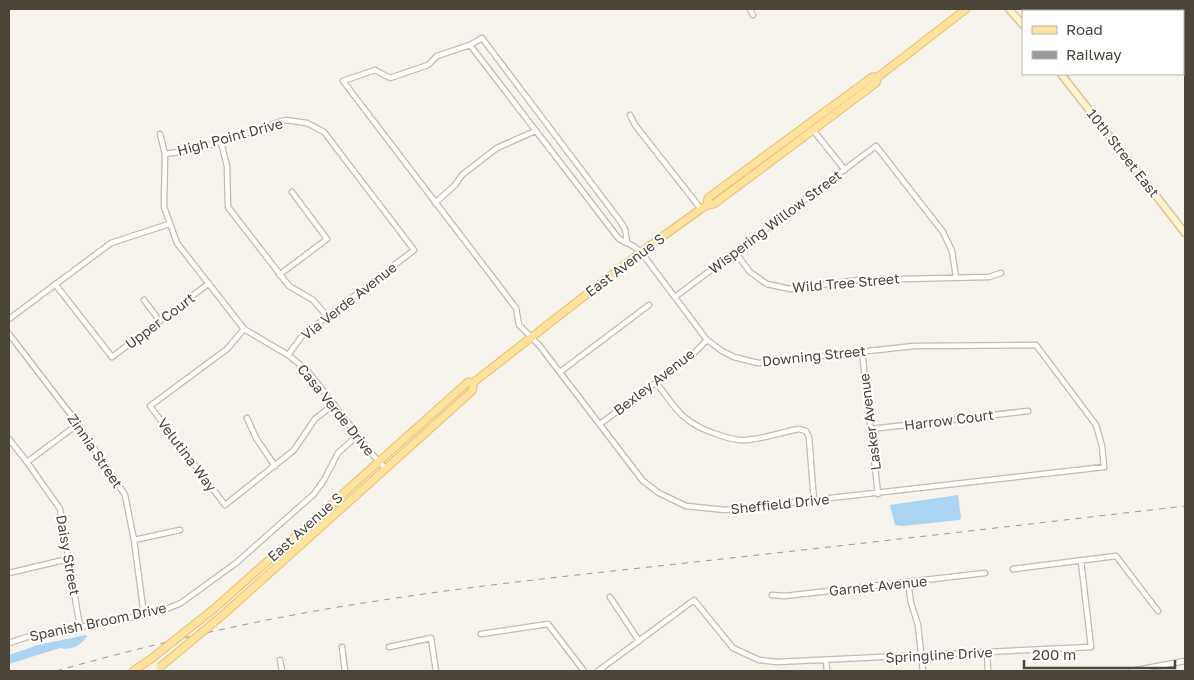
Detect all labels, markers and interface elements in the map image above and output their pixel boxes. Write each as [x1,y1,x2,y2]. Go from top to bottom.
legend [1022,10,1184,75]
text: Road [1066,20,1103,38]
text: Railway [1066,45,1122,63]
street label: 10th Street East [1084,105,1163,200]
street label: High Point Drive [175,114,285,159]
street label: Wispering Willow Street [705,166,844,277]
street label: East Avenue S [582,229,668,300]
street label: Via Verde Avenue [298,258,400,343]
street label: Wild Tree Street [792,269,900,296]
street label: Upper Court [122,289,198,352]
street label: Downing Street [761,342,867,369]
street label: Bexley Avenue [610,345,697,418]
street label: Casa Verde Drive [294,360,379,459]
street label: Lasker Avenue [855,373,884,472]
street label: Harrow Court [903,406,995,433]
street label: Zinnia Street [64,410,127,491]
street label: Velutina Way [154,415,221,495]
street label: East Avenue S [264,489,346,565]
street label: Sheffield Drive [730,490,830,517]
street label: Daisy Street [53,513,84,597]
street label: Garnet Avenue [828,572,928,599]
street label: Spanish Broom Drive [28,599,168,644]
scale bar [1024,638,1175,670]
street label: Springline Drive [885,643,993,666]
text: 200 m [1032,645,1076,663]

